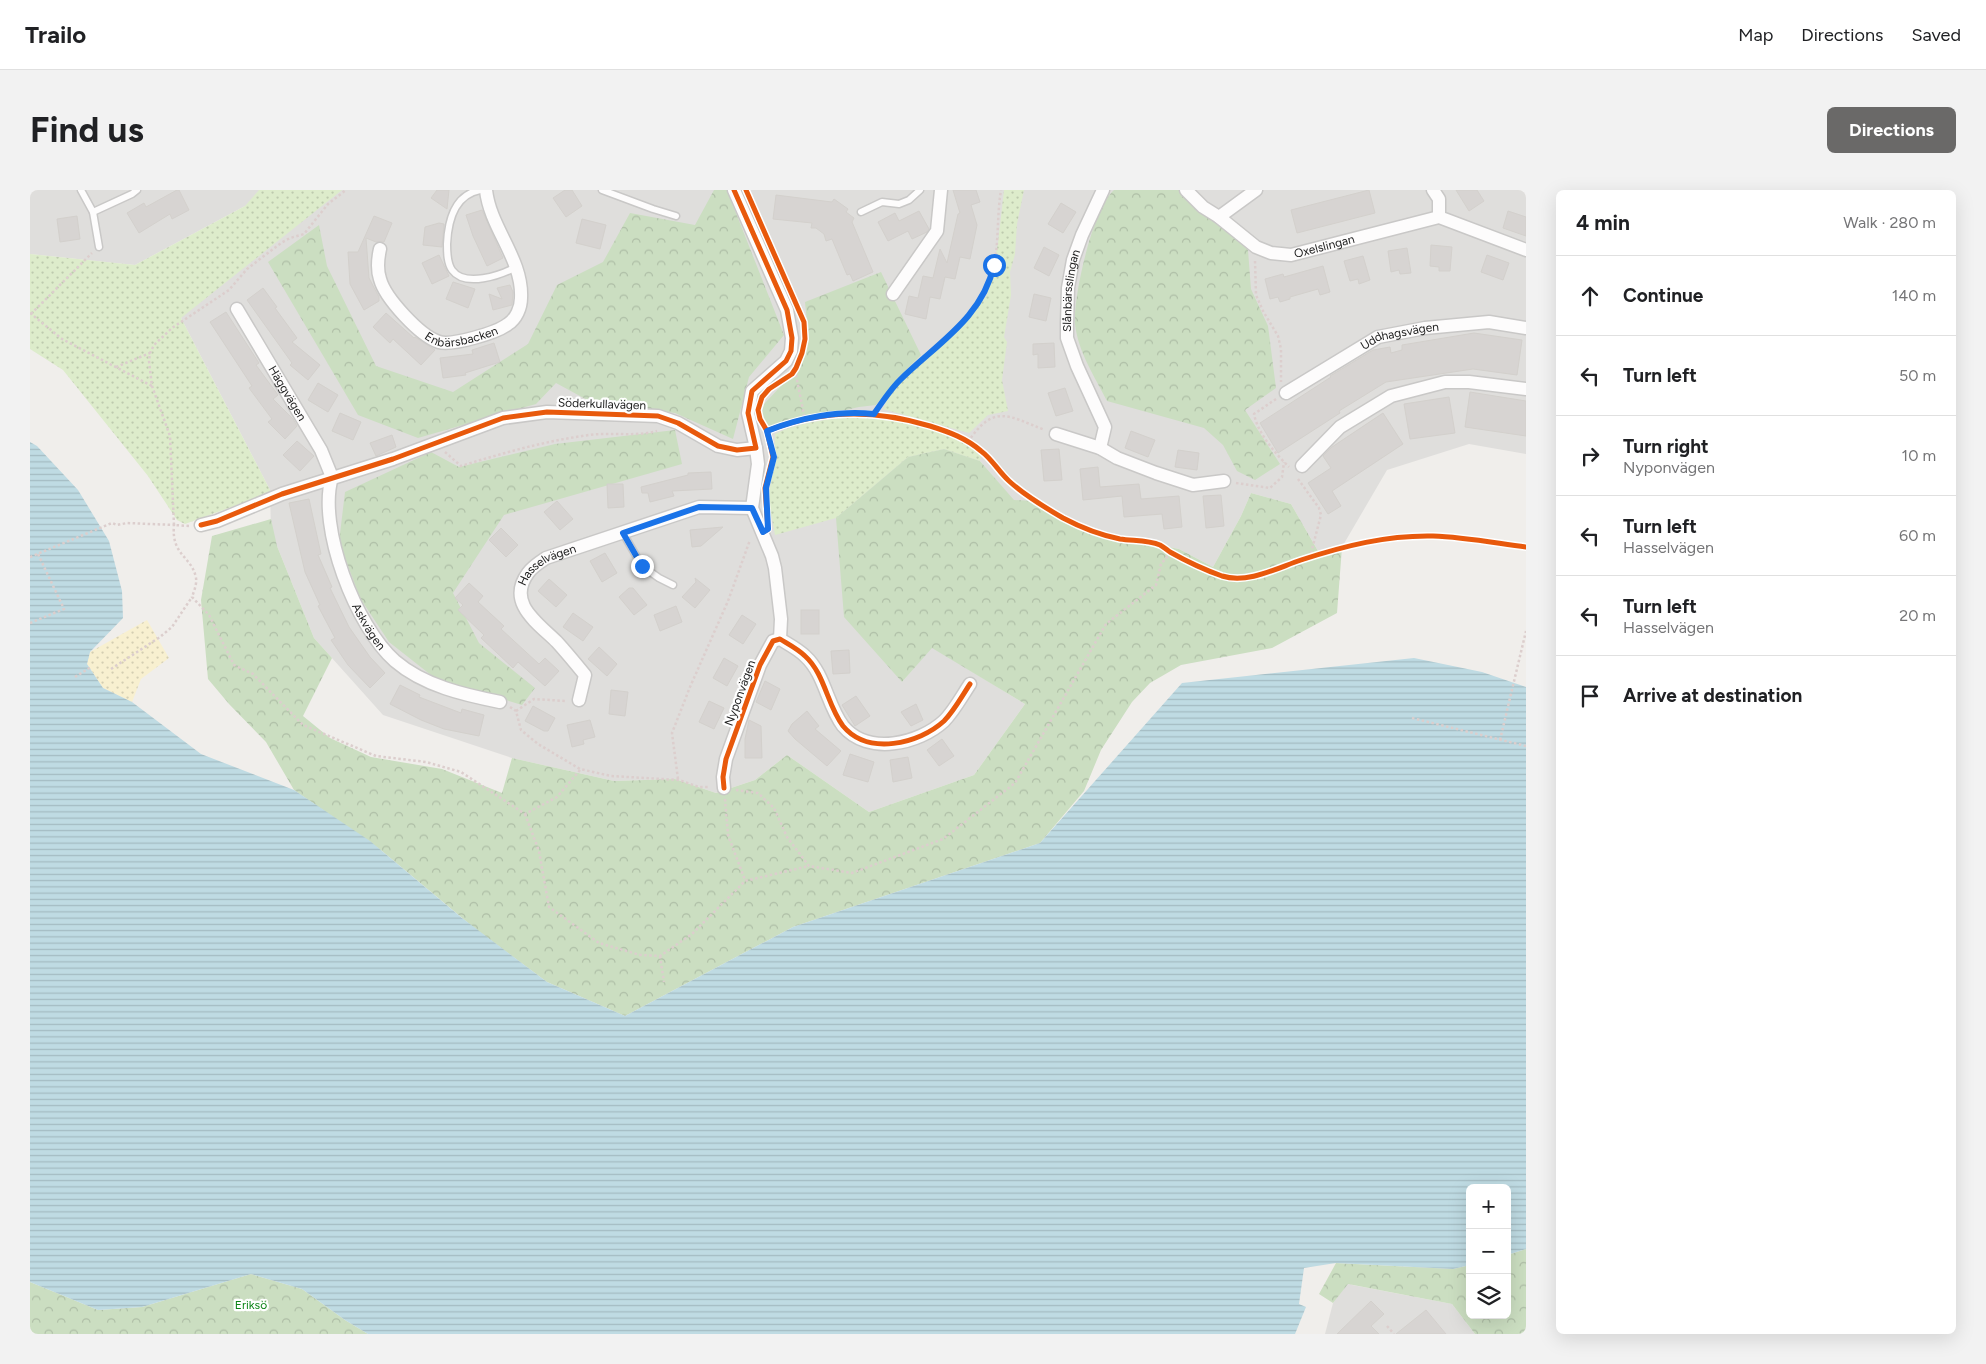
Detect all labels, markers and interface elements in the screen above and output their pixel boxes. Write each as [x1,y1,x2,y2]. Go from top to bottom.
text: Trailo [25,20,86,49]
text: Map [1738,24,1773,46]
text: Directions [1801,24,1883,46]
text: Saved [1911,24,1961,46]
button: Directions [1827,107,1956,153]
text: Find us [30,109,144,151]
text: 4 min [1576,210,1630,235]
text: Walk · 280 m [1843,213,1936,232]
street label: Oxelslingan [1293,232,1356,261]
street label: Slånbärsslingan [1060,247,1083,332]
route start [983,254,1006,277]
icon: ahead [1576,282,1604,310]
text: Continue [1623,284,1703,307]
text: 140 m [1892,286,1936,305]
street label: Uddhagsvägen [1358,320,1440,353]
street label: Enbärsbacken [422,323,500,350]
icon: left [1576,362,1604,390]
street label: Häggvägen [265,363,309,424]
text: Turn left [1623,364,1697,387]
text: 50 m [1899,366,1936,385]
street label: Söderkullavägen [558,395,647,413]
text: Turn right [1623,435,1709,458]
icon: right [1576,442,1604,470]
text: 10 m [1902,446,1936,465]
text: Nyponvägen [1623,458,1715,477]
text: Turn left [1623,515,1697,538]
icon: left [1576,522,1604,550]
text: 60 m [1899,526,1936,545]
text: Hasselvägen [1623,538,1714,557]
street label: Hasselvägen [515,541,578,588]
route end [631,555,654,578]
text: Turn left [1623,595,1697,618]
street label: Askvägen [349,601,389,653]
icon: left [1576,602,1604,630]
text: 20 m [1899,606,1936,625]
text: Hasselvägen [1623,618,1714,637]
street label: Nyponvägen [722,658,758,728]
icon: arrive [1576,682,1604,710]
text: Arrive at destination [1623,684,1802,707]
map controls [1466,1184,1511,1319]
button: + [1466,1184,1511,1229]
button: − [1466,1229,1511,1274]
button: layers [1466,1274,1511,1319]
park label: Eriksö [235,1298,267,1312]

